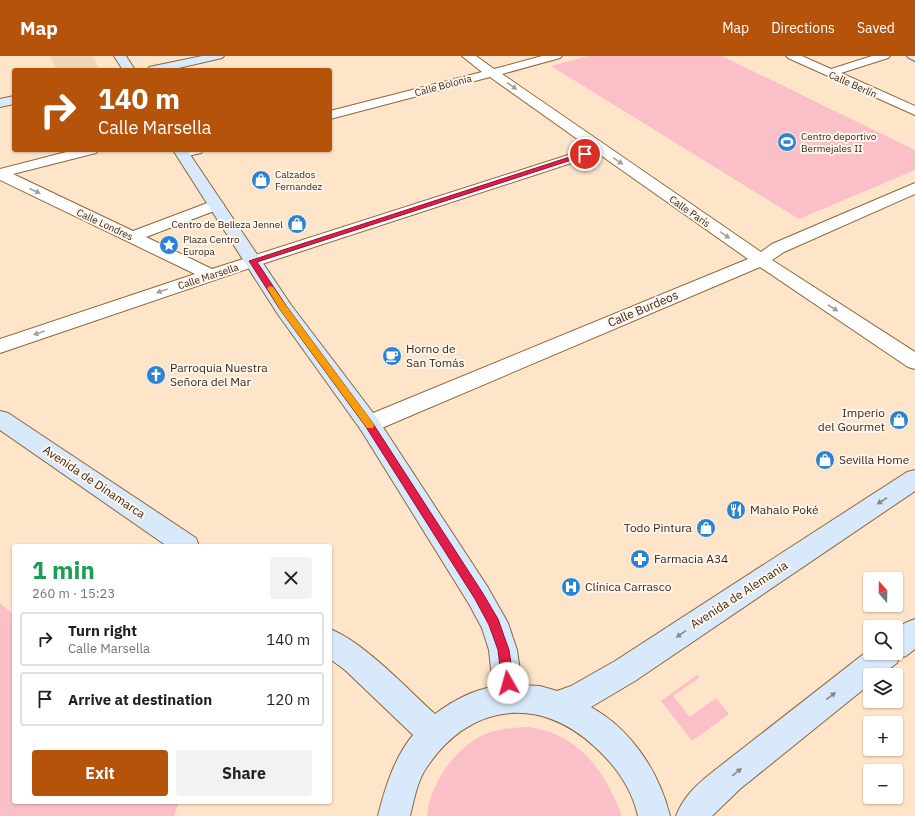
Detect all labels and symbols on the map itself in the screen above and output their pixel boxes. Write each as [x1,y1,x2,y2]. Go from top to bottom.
street label: Calle Berlín [827,68,879,101]
street label: Calle Bolonia [413,71,474,99]
one-way arrow [506,82,517,90]
place label: Centro deportivo Bermejales II [801,130,877,155]
sports icon: Centro deportivo Bermejales II [776,131,798,153]
pin [568,137,602,171]
one-way arrow [613,157,623,165]
place label: Calzados Fernandez [275,168,322,193]
shop icon: Calzados Fernandez [250,169,272,191]
one-way arrow [30,188,41,194]
street label: Calle París [667,193,713,230]
street label: Calle Londres [75,206,135,243]
shop icon: Centro de Belleza Jennel [286,213,308,235]
place label: Centro de Belleza Jennel [172,218,283,231]
one-way arrow [720,231,730,239]
place label: Plaza Centro Europa [183,233,240,258]
place icon: Plaza Centro Europa [158,234,180,256]
street label: Calle Marsella [176,260,241,292]
street label: Calle Burdeos [605,287,680,330]
one-way arrow [156,288,168,294]
one-way arrow [827,304,839,311]
one-way arrow [33,330,45,336]
place label: Horno de San Tomás [406,341,465,370]
cafe icon: Horno de San Tomás [381,345,403,367]
place label: Parroquia Nuestra Señora del Mar [170,360,268,389]
church icon: Parroquia Nuestra Señora del Mar [145,364,167,386]
place label: Imperio del Gourmet [818,405,885,434]
shop icon: Imperio del Gourmet [888,409,910,431]
street label: Avenida de Dinamarca [40,442,149,522]
shop icon: Sevilla Home [814,449,836,471]
place label: Sevilla Home [839,452,910,467]
one-way arrow [877,497,888,505]
restaurant icon: Mahalo Poké [725,499,747,521]
place label: Mahalo Poké [750,502,819,517]
shop icon: Todo Pintura [695,517,717,539]
place label: Todo Pintura [624,520,693,535]
pharmacy icon: Farmacia A34 [629,548,651,570]
place label: Farmacia A34 [654,551,728,566]
street label: Avenida de Alemania [687,557,791,632]
north arrow [863,572,903,612]
hospital icon: Clínica Carrasco [560,576,582,598]
place label: Clínica Carrasco [585,579,672,594]
one-way arrow [675,630,686,638]
position arrow [487,662,529,704]
one-way arrow [826,693,836,701]
one-way arrow [732,767,743,776]

